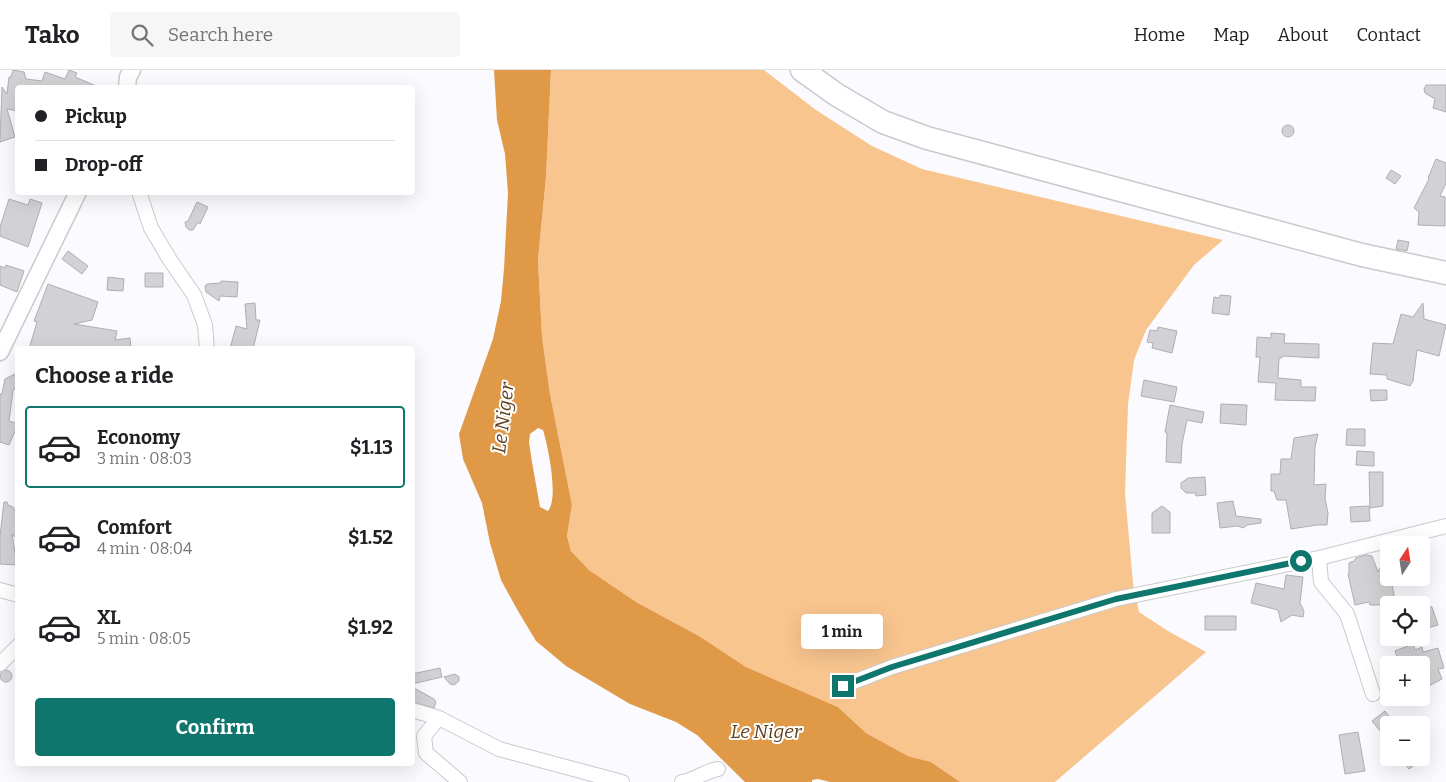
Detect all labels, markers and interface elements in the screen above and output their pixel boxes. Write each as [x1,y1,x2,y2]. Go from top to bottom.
search box [110,12,460,57]
text: Tako [25,21,80,49]
icon: search [128,21,156,49]
text: Search here [168,23,273,46]
text: Home [1134,24,1185,46]
text: Map [1213,24,1249,46]
text: About [1277,24,1328,46]
text: Contact [1356,24,1421,46]
text: Pickup [65,105,127,128]
text: Drop-off [65,153,143,176]
text: Choose a ride [35,362,174,389]
water label: Le Niger [487,380,519,455]
icon: car [37,425,82,470]
text: Economy [97,426,180,449]
text: $1.13 [350,436,393,459]
text: 3 min · 08:03 [97,449,192,468]
icon: car [37,515,82,560]
text: Comfort [97,516,172,539]
text: $1.52 [348,526,393,549]
north arrow [1380,536,1430,586]
map controls [1380,536,1430,766]
text: 4 min · 08:04 [97,539,192,558]
route start [1290,550,1312,572]
button: locate [1380,596,1430,646]
icon: car [37,605,82,650]
text: XL [97,606,121,629]
callout: 1 min [802,614,884,648]
text: $1.92 [347,616,393,639]
text: 1 min [822,622,862,641]
text: 5 min · 08:05 [97,629,191,648]
button: + [1380,656,1430,706]
route end [832,675,854,697]
button: Confirm [35,698,395,756]
button: − [1380,716,1430,766]
water label: Le Niger [730,720,803,743]

